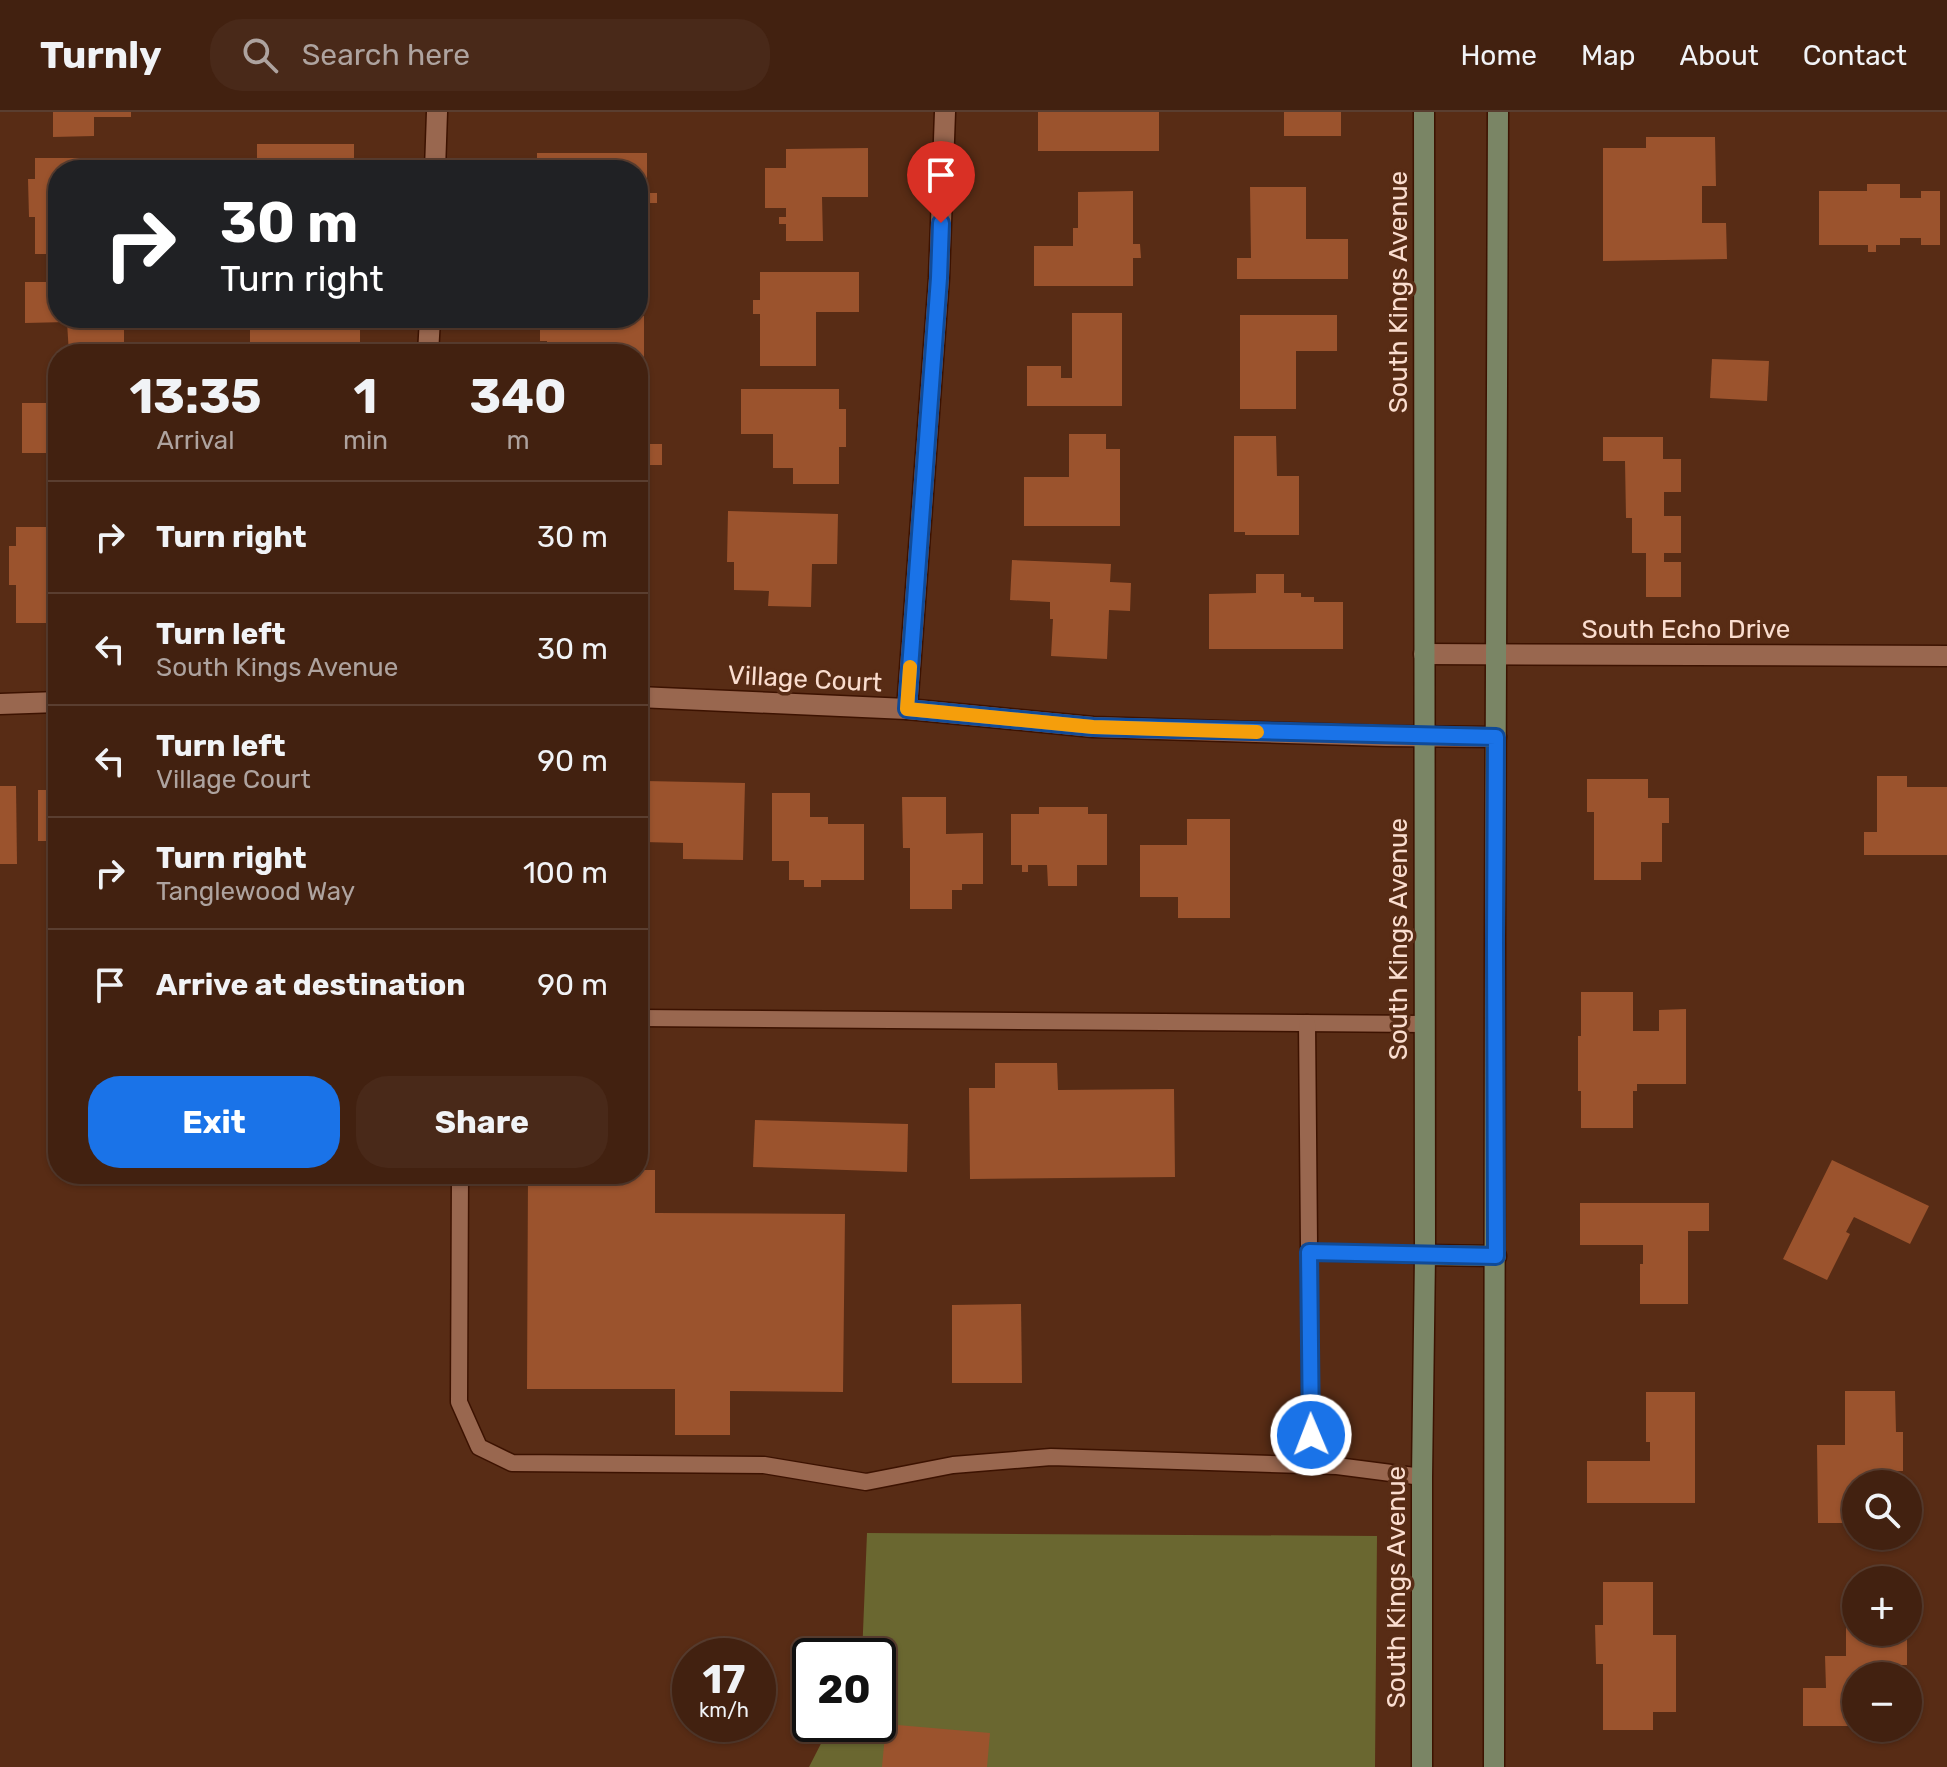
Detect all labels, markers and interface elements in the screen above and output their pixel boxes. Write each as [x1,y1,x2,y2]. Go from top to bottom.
search box [210,19,770,91]
text: Turnly [40,32,162,78]
icon: search [238,33,282,77]
text: Search here [302,37,470,73]
text: Home [1460,39,1537,72]
text: Map [1581,39,1635,72]
text: About [1679,39,1759,72]
text: Contact [1803,39,1907,72]
pin [907,141,975,223]
icon: arrive [919,153,963,197]
street label: South Kings Avenue [1383,171,1414,413]
text: 30 m [220,190,358,256]
icon: right [88,192,192,296]
text: Turn right [220,257,384,300]
text: 13:35 [129,368,262,425]
text: 1 [354,368,377,425]
text: 340 [470,368,567,425]
text: Arrival [156,425,234,456]
text: min [343,425,388,456]
text: m [506,425,530,456]
icon: right [88,515,132,559]
text: Turn right [156,519,307,555]
text: 30 m [537,519,608,555]
street label: South Echo Drive [1582,614,1790,645]
text: Turn left [156,616,286,652]
icon: left [88,627,132,671]
text: 30 m [537,631,608,667]
text: South Kings Avenue [156,652,398,683]
street label: Village Court [727,659,883,699]
text: Turn left [156,728,286,764]
icon: left [88,739,132,783]
text: 90 m [537,743,608,779]
text: Village Court [156,764,311,795]
street label: South Kings Avenue [1383,818,1414,1060]
text: Turn right [156,840,307,876]
icon: right [88,851,132,895]
text: 100 m [523,855,608,891]
text: Tanglewood Way [156,876,355,907]
icon: arrive [88,963,132,1007]
text: Arrive at destination [156,967,466,1003]
text: 90 m [537,967,608,1003]
button: Exit [88,1076,340,1168]
button: Share [356,1076,608,1168]
position arrow [1269,1393,1353,1477]
street label: South Kings Avenue [1381,1466,1412,1708]
map controls [1842,1470,1922,1742]
button: search [1842,1470,1922,1550]
button: + [1842,1566,1922,1646]
speed limit sign: 20 [792,1638,896,1742]
text: 17 [703,1656,745,1703]
button: − [1842,1662,1922,1742]
text: km/h [699,1698,749,1722]

